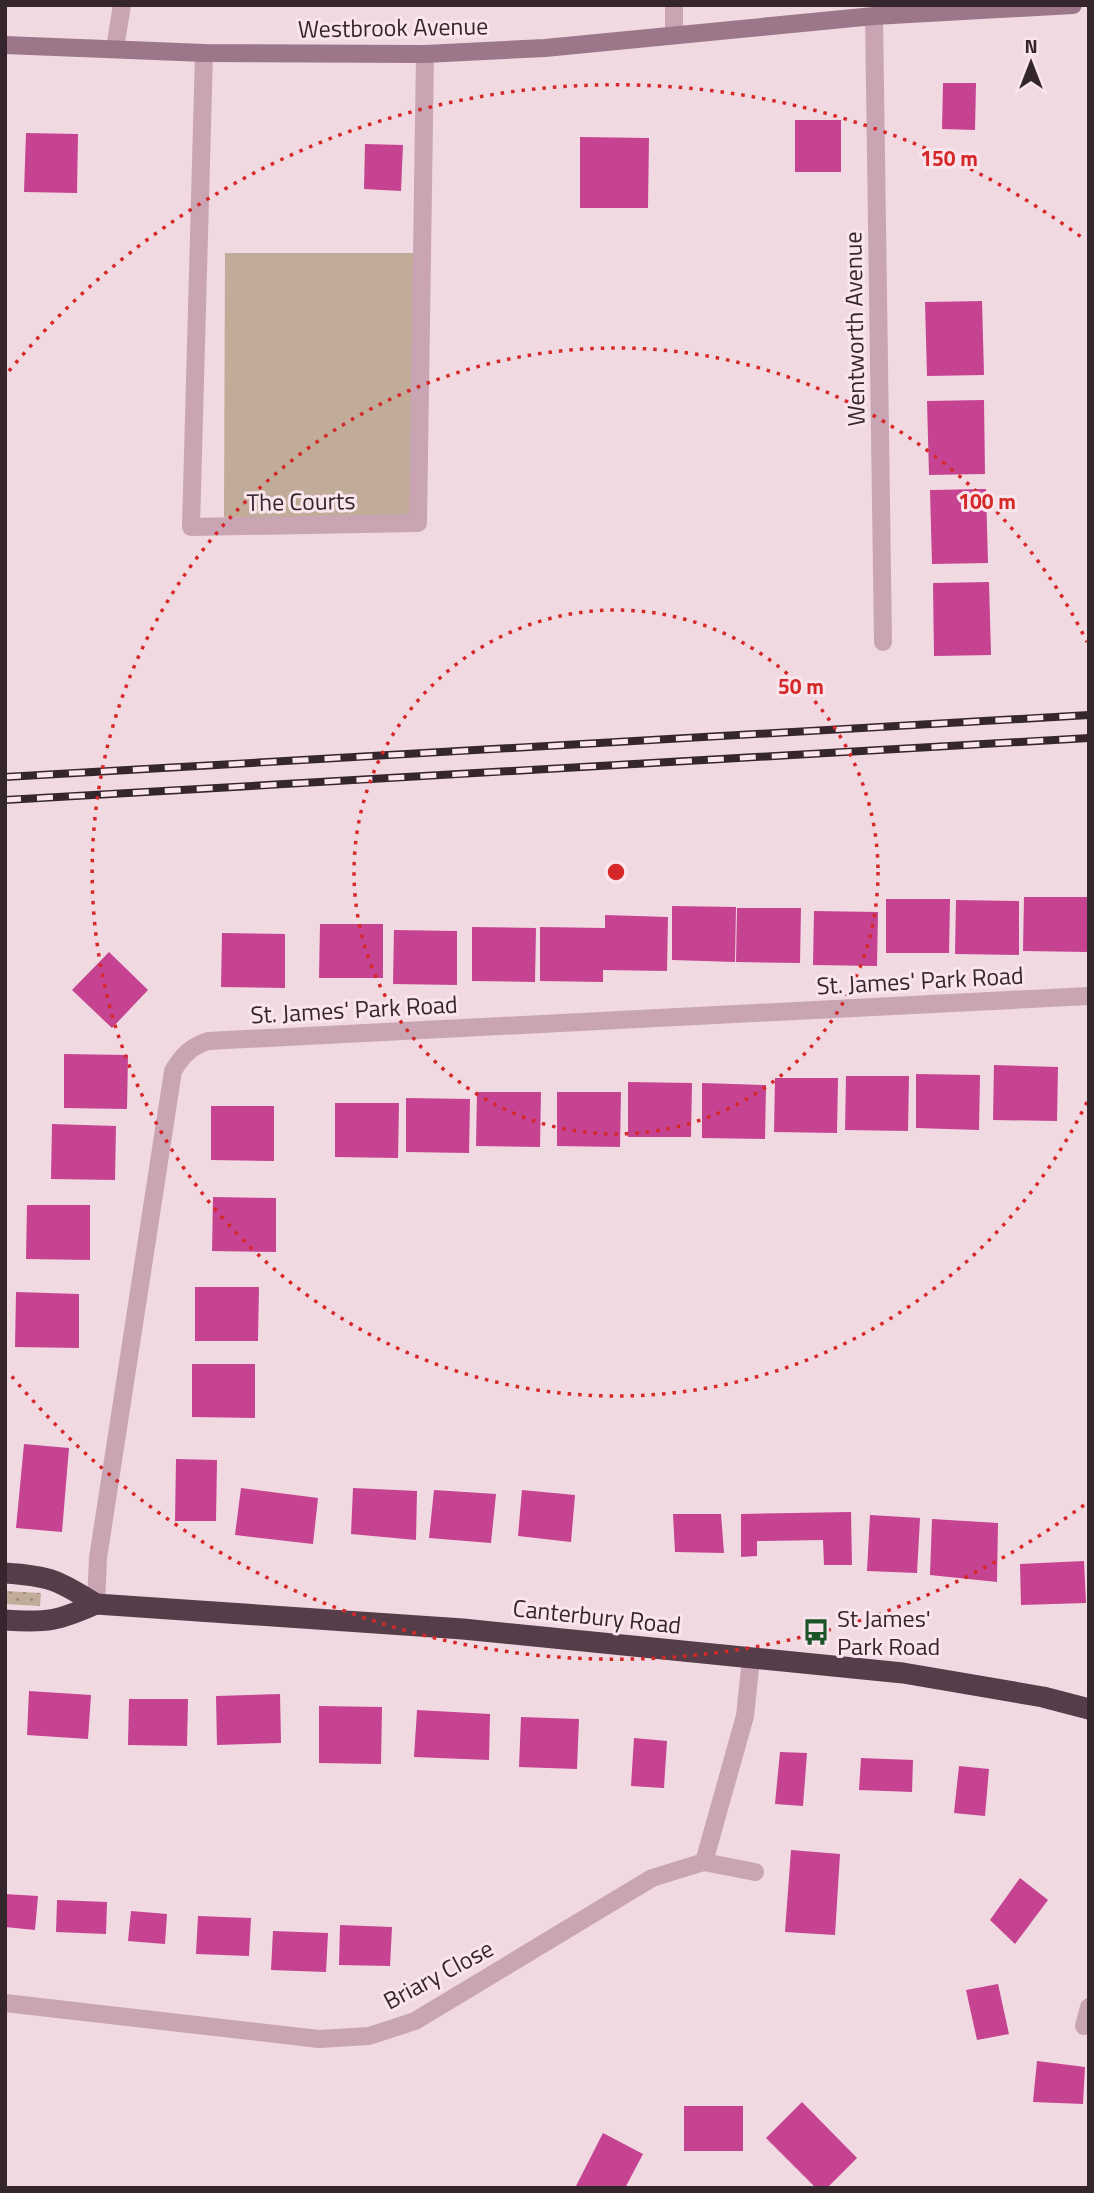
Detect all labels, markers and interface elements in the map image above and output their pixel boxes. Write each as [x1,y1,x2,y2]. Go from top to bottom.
street label: Westbrook Avenue [298,7,488,47]
north arrow [996,28,1066,98]
text: N [1024,31,1038,60]
text: 150 m [920,142,978,174]
street label: Wentworth Avenue [834,231,874,427]
street label: The Courts [246,482,356,520]
text: 100 m [958,485,1016,517]
text: 50 m [778,670,824,702]
centre of rings [604,860,628,884]
street label: St. James' Park Road [815,957,1025,1003]
street label: St. James' Park Road [249,986,459,1032]
street label: Canterbury Road [511,1589,683,1643]
place label: St James' Park Road [837,1600,940,1664]
bus stop icon: St James' Park Road [801,1617,831,1647]
street label: Briary Close [377,1930,499,2018]

